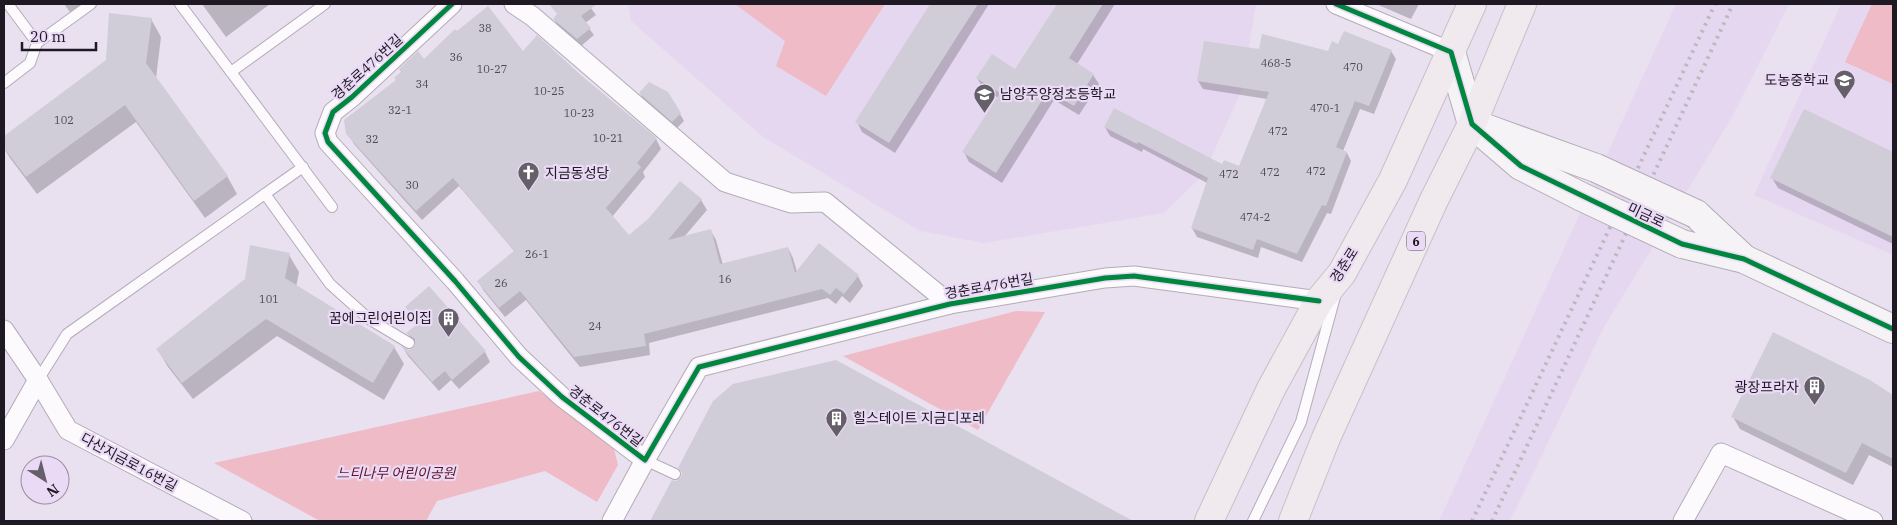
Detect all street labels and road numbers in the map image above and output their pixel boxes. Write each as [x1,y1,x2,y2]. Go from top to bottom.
street label: 경춘로476번길 [328,30,406,104]
street label: 미금로 [1625,199,1667,231]
road number: 6 [1407,232,1425,250]
street label: 경춘로 [1326,244,1362,286]
street label: 경춘로476번길 [943,269,1035,303]
street label: 경춘로476번길 [565,381,647,451]
street label: 다산지금로16번길 [78,429,180,495]

